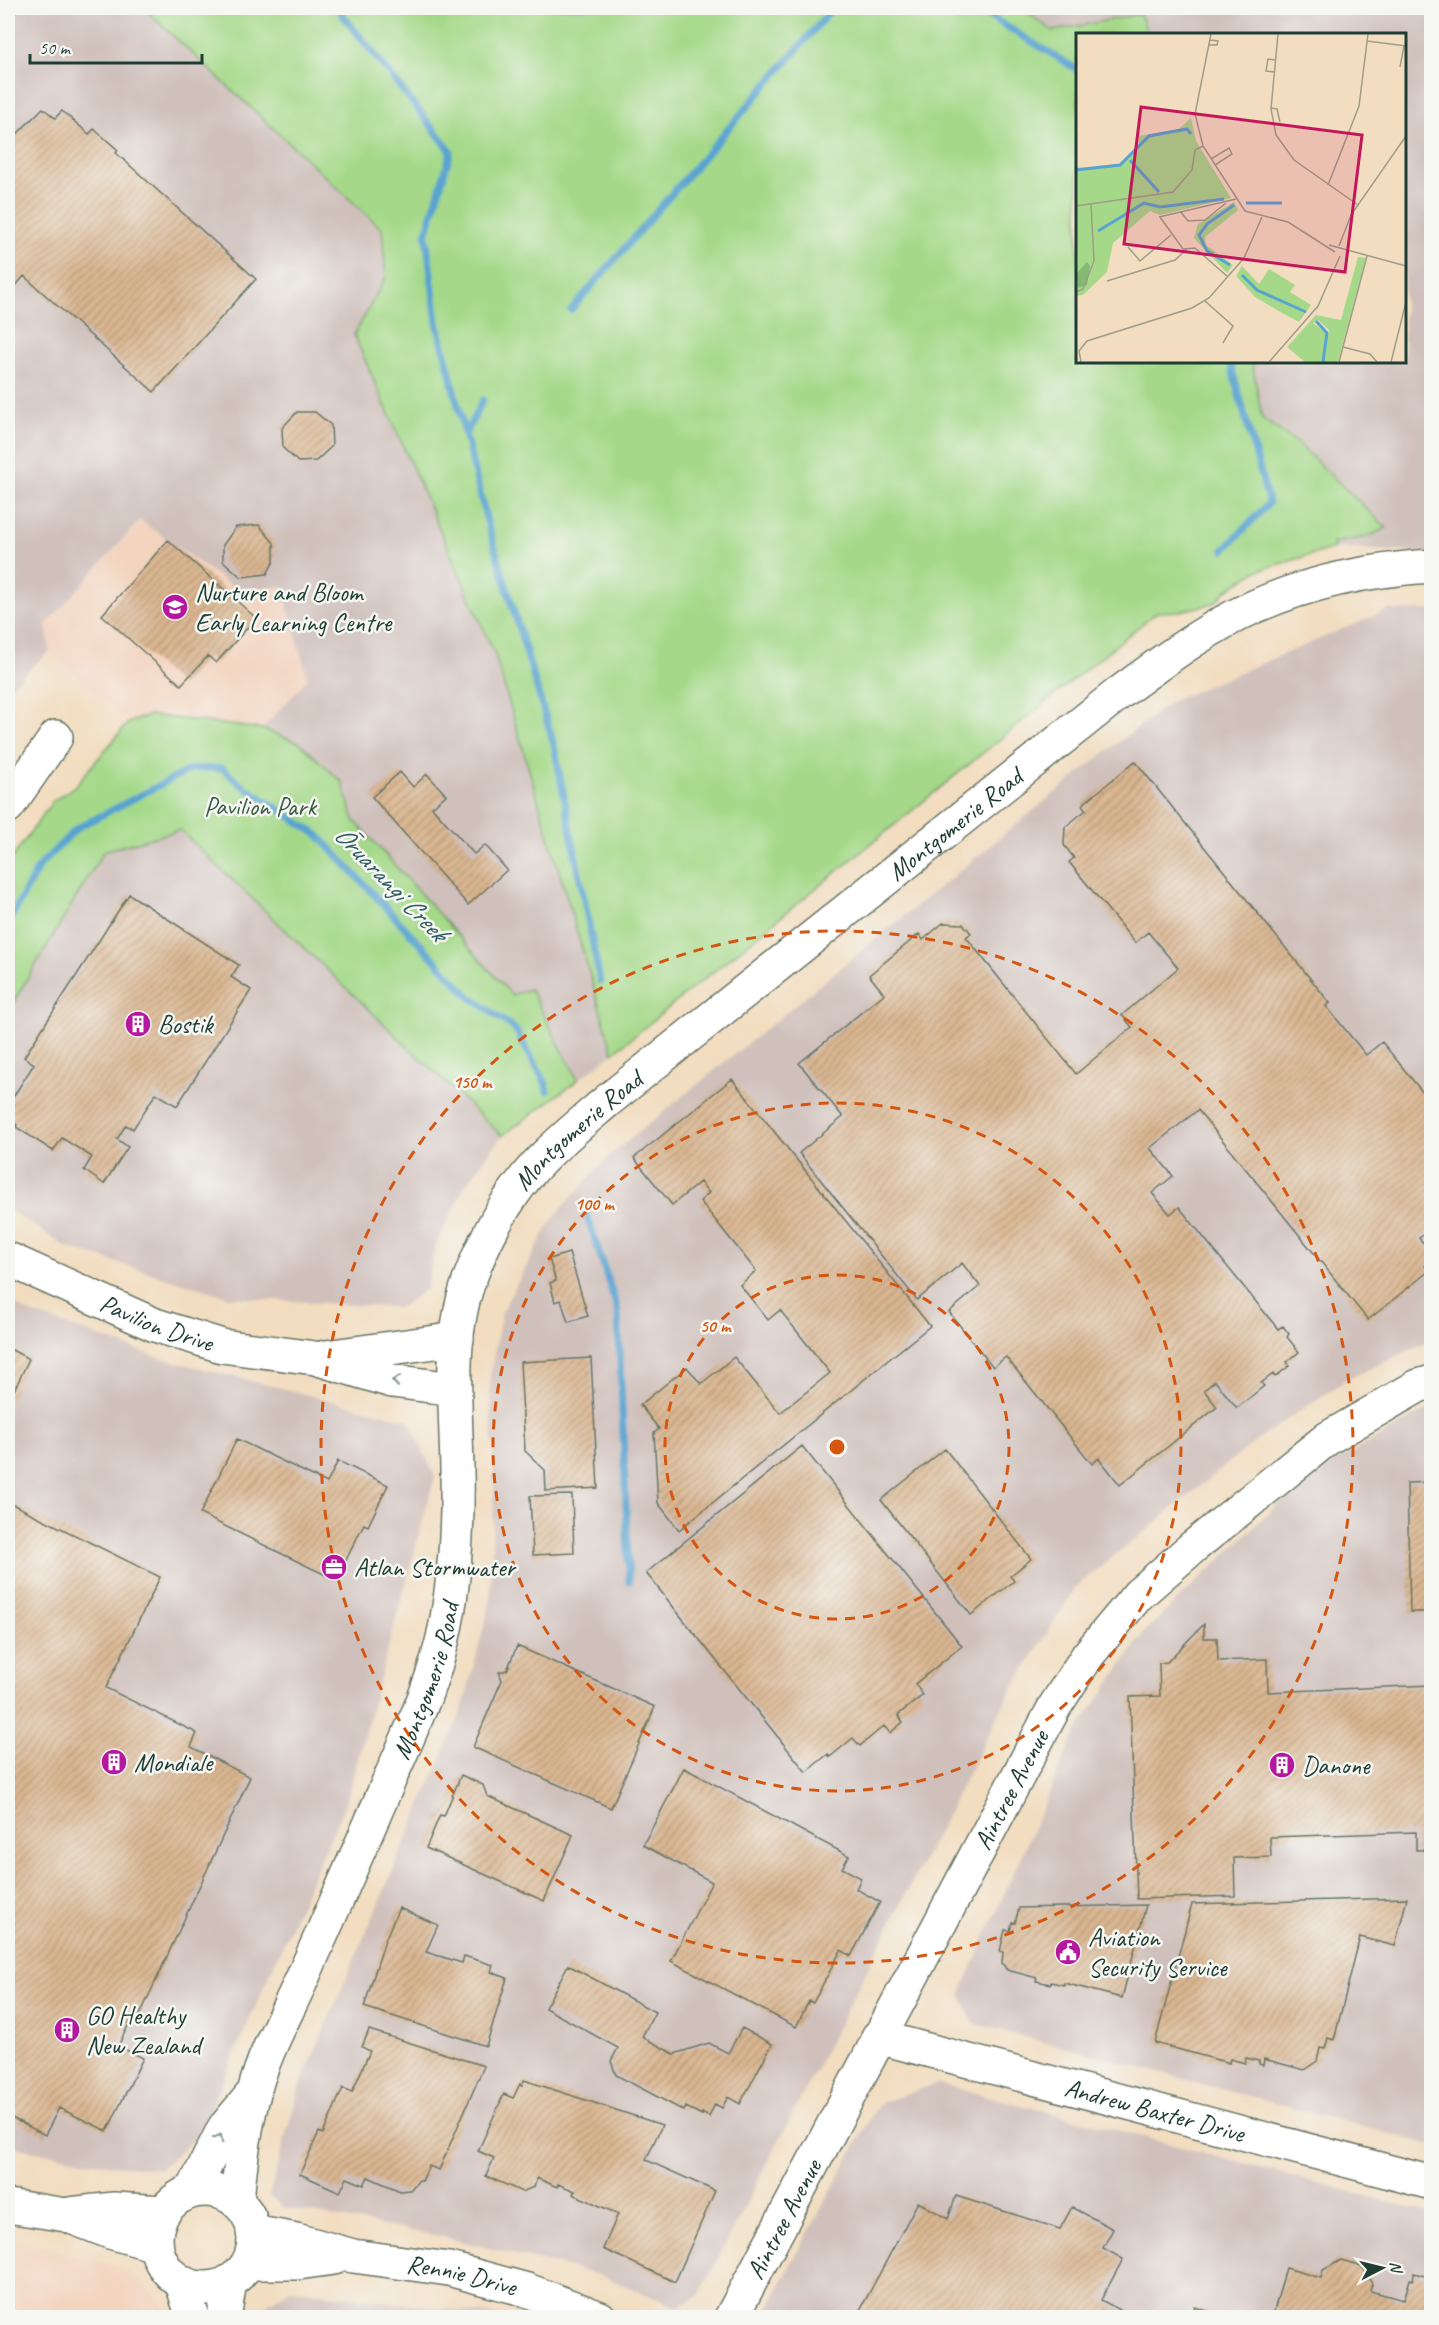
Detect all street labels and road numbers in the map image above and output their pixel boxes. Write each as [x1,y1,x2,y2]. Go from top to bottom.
street label: Montgomerie Road [881,758,1032,888]
street label: Montgomerie Road [506,1061,652,1197]
street label: Pavilion Drive [95,1287,219,1360]
street label: Montgomerie Road [385,1596,467,1764]
street label: Aintree Avenue [966,1723,1057,1855]
street label: Andrew Baxter Drive [1061,2071,1249,2150]
street label: Aintree Avenue [739,2152,830,2285]
street label: Rennie Drive [404,2247,521,2304]

